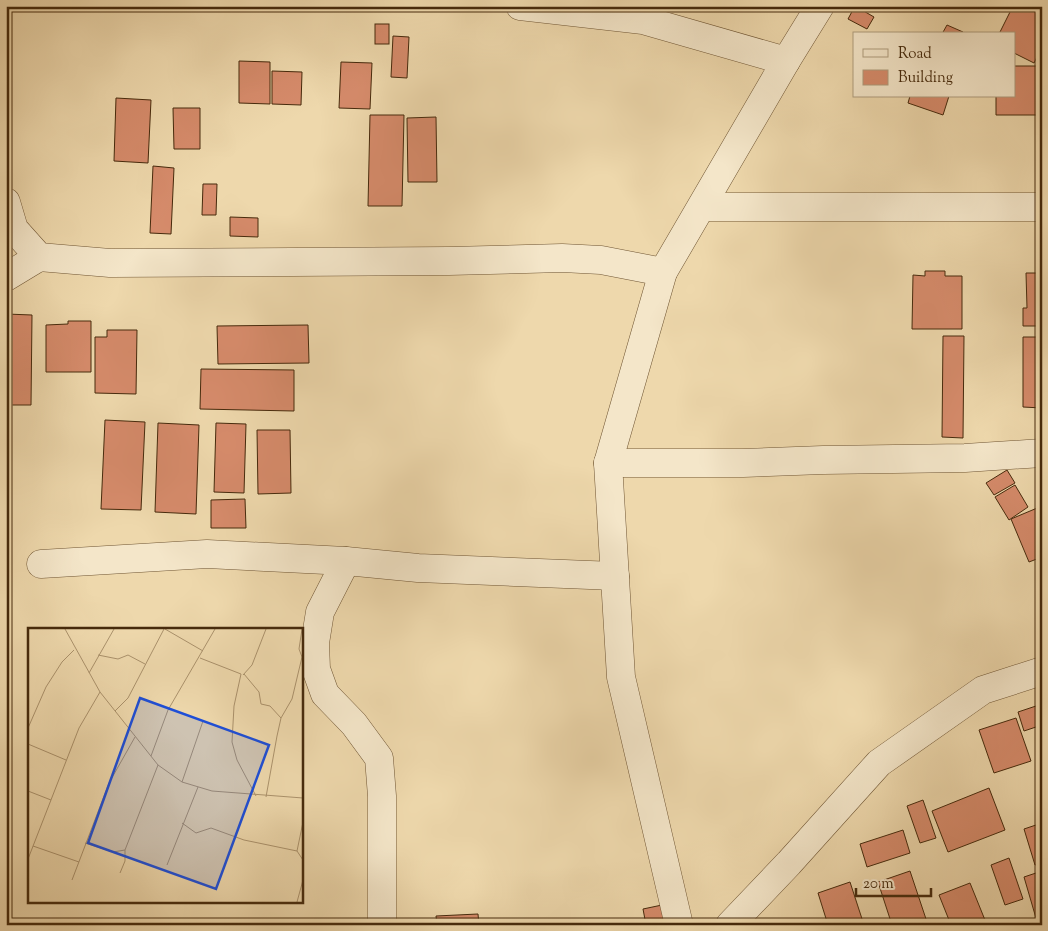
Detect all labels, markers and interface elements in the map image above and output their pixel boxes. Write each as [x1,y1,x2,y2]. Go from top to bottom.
legend [853,32,1016,98]
text: Road [898,44,932,65]
text: Building [898,68,953,89]
inset map [28,628,302,904]
scale bar [856,866,930,898]
text: 20 m [863,874,894,895]

